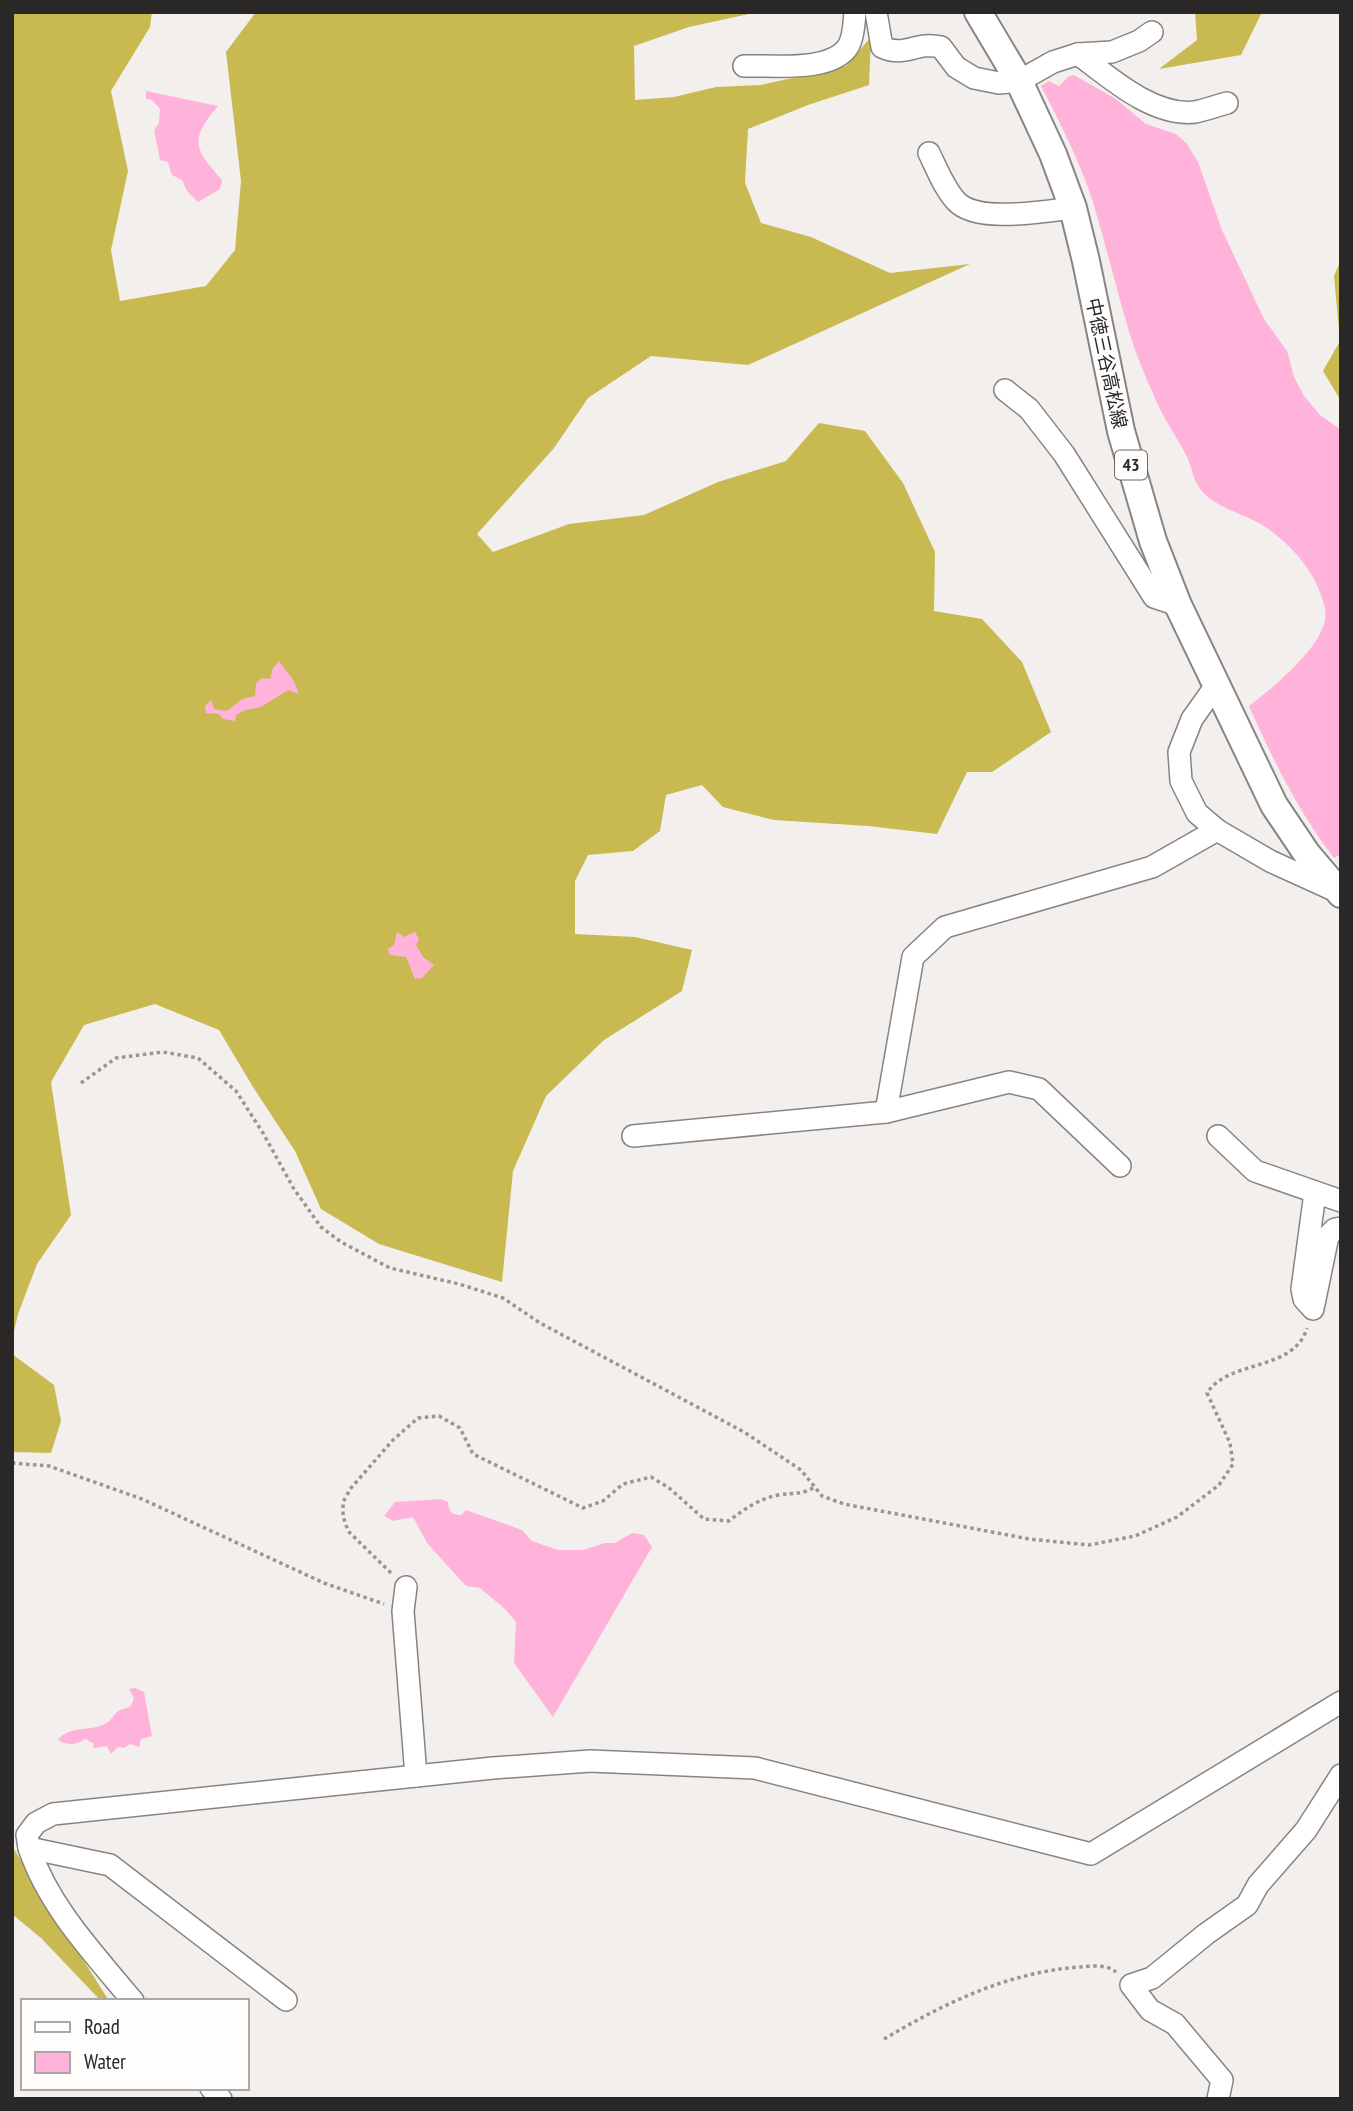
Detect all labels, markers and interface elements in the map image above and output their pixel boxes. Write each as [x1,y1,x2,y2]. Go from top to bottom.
street label: 中徳三谷高松線 [1081,295,1133,431]
road number: 43 [1115,450,1147,480]
legend [21,1999,248,2090]
text: Road [84,2013,120,2040]
text: Water [84,2048,126,2075]

